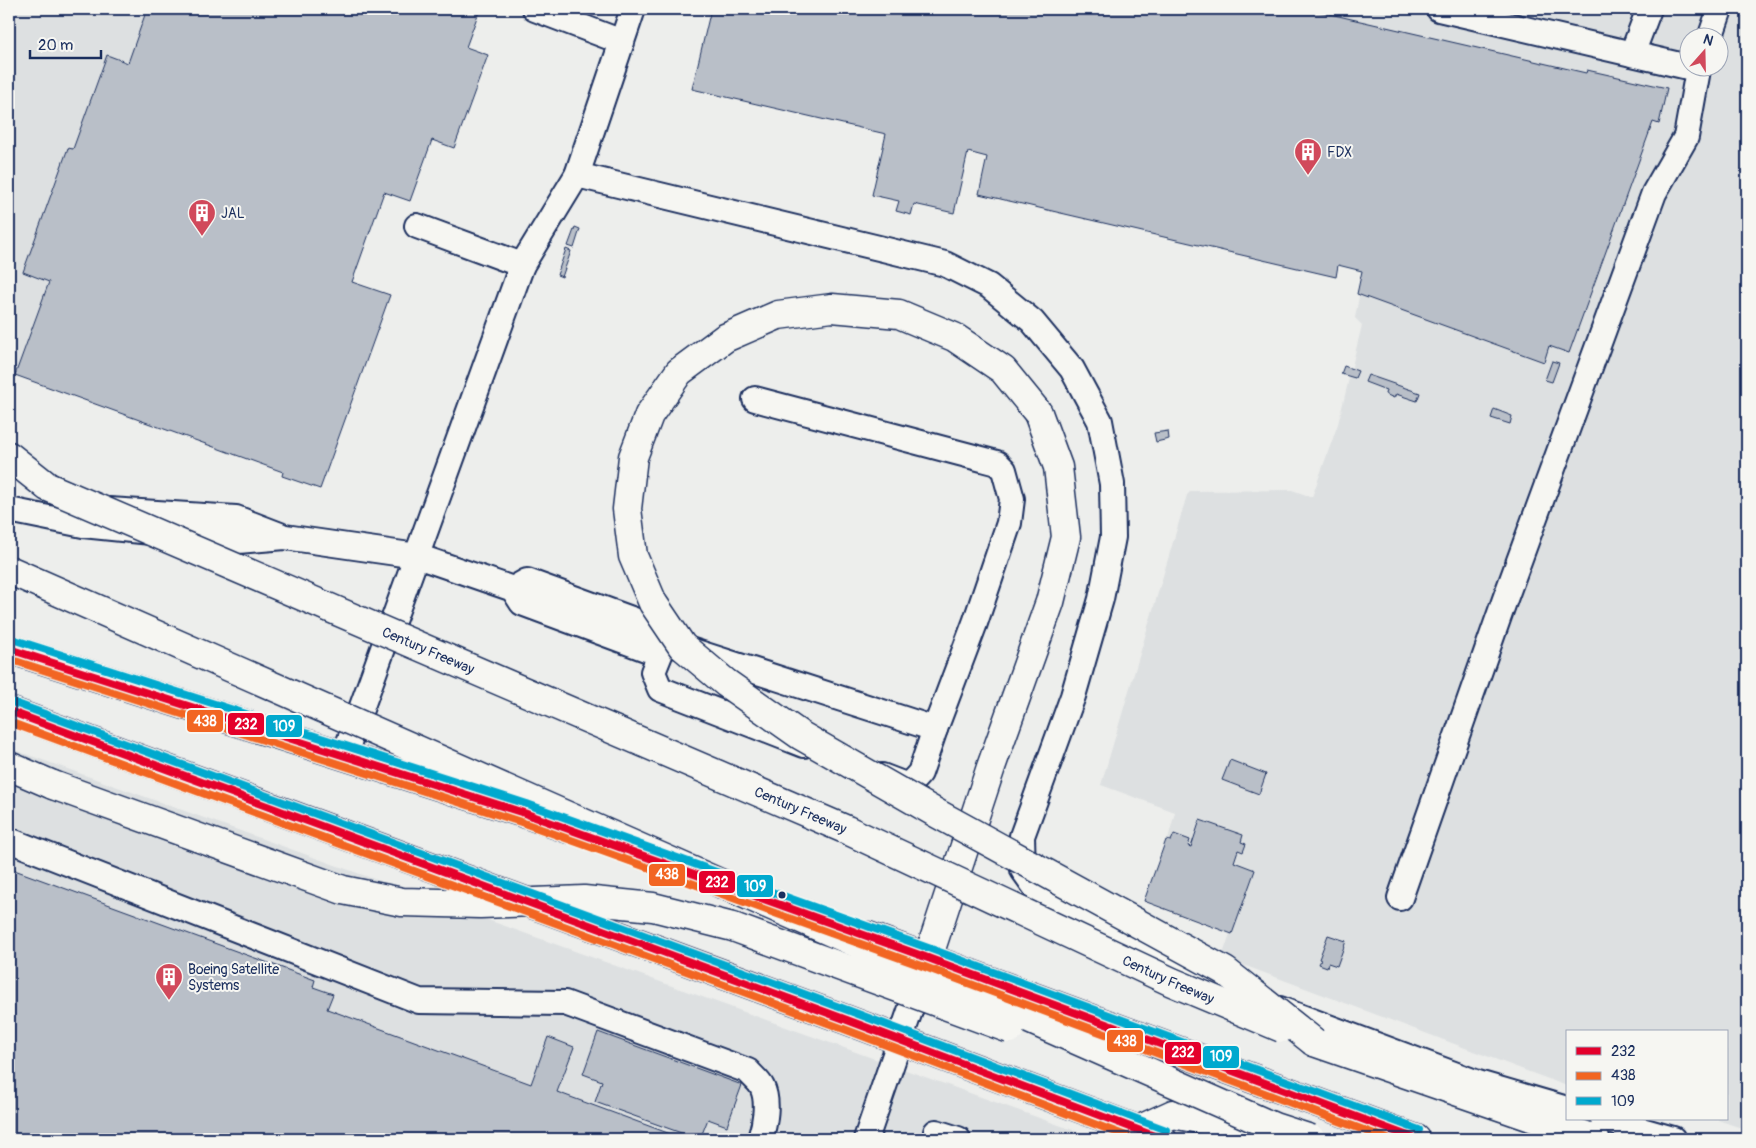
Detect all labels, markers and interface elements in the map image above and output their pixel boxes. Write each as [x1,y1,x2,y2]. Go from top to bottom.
scale bar [30,28,101,60]
north arrow [1678,28,1728,78]
text: N [1701,31,1716,50]
text: 20 m [38,36,73,55]
building icon: FDX [1293,137,1323,176]
place label: FDX [1327,144,1352,161]
building icon: JAL [187,198,217,237]
place label: JAL [221,205,245,222]
street label: Century Freeway [380,623,477,678]
line badge: 438 [186,709,224,733]
line badge: 232 [227,712,265,736]
text: 438 [194,713,217,730]
line badge: 109 [265,714,303,738]
text: 232 [234,716,258,733]
text: 109 [273,718,295,735]
street label: Century Freeway [752,783,849,838]
line badge: 438 [648,863,686,887]
text: 438 [656,866,679,883]
line badge: 232 [698,870,736,894]
text: 232 [705,874,729,891]
line badge: 109 [736,874,774,898]
text: 109 [744,878,766,895]
unlabelled marker [777,890,787,900]
street label: Century Freeway [1120,952,1217,1008]
place label: Boeing Satellite Systems [188,961,279,994]
building icon: Boeing Satellite Systems [154,962,184,1001]
line badge: 438 [1106,1029,1144,1053]
legend [1566,1030,1728,1120]
text: 438 [1114,1033,1137,1050]
line badge: 232 [1164,1041,1202,1065]
text: 232 [1611,1042,1636,1061]
text: 232 [1171,1044,1195,1061]
line badge: 109 [1202,1045,1240,1069]
text: 109 [1210,1048,1232,1065]
text: 438 [1611,1066,1636,1085]
text: 109 [1611,1092,1635,1111]

